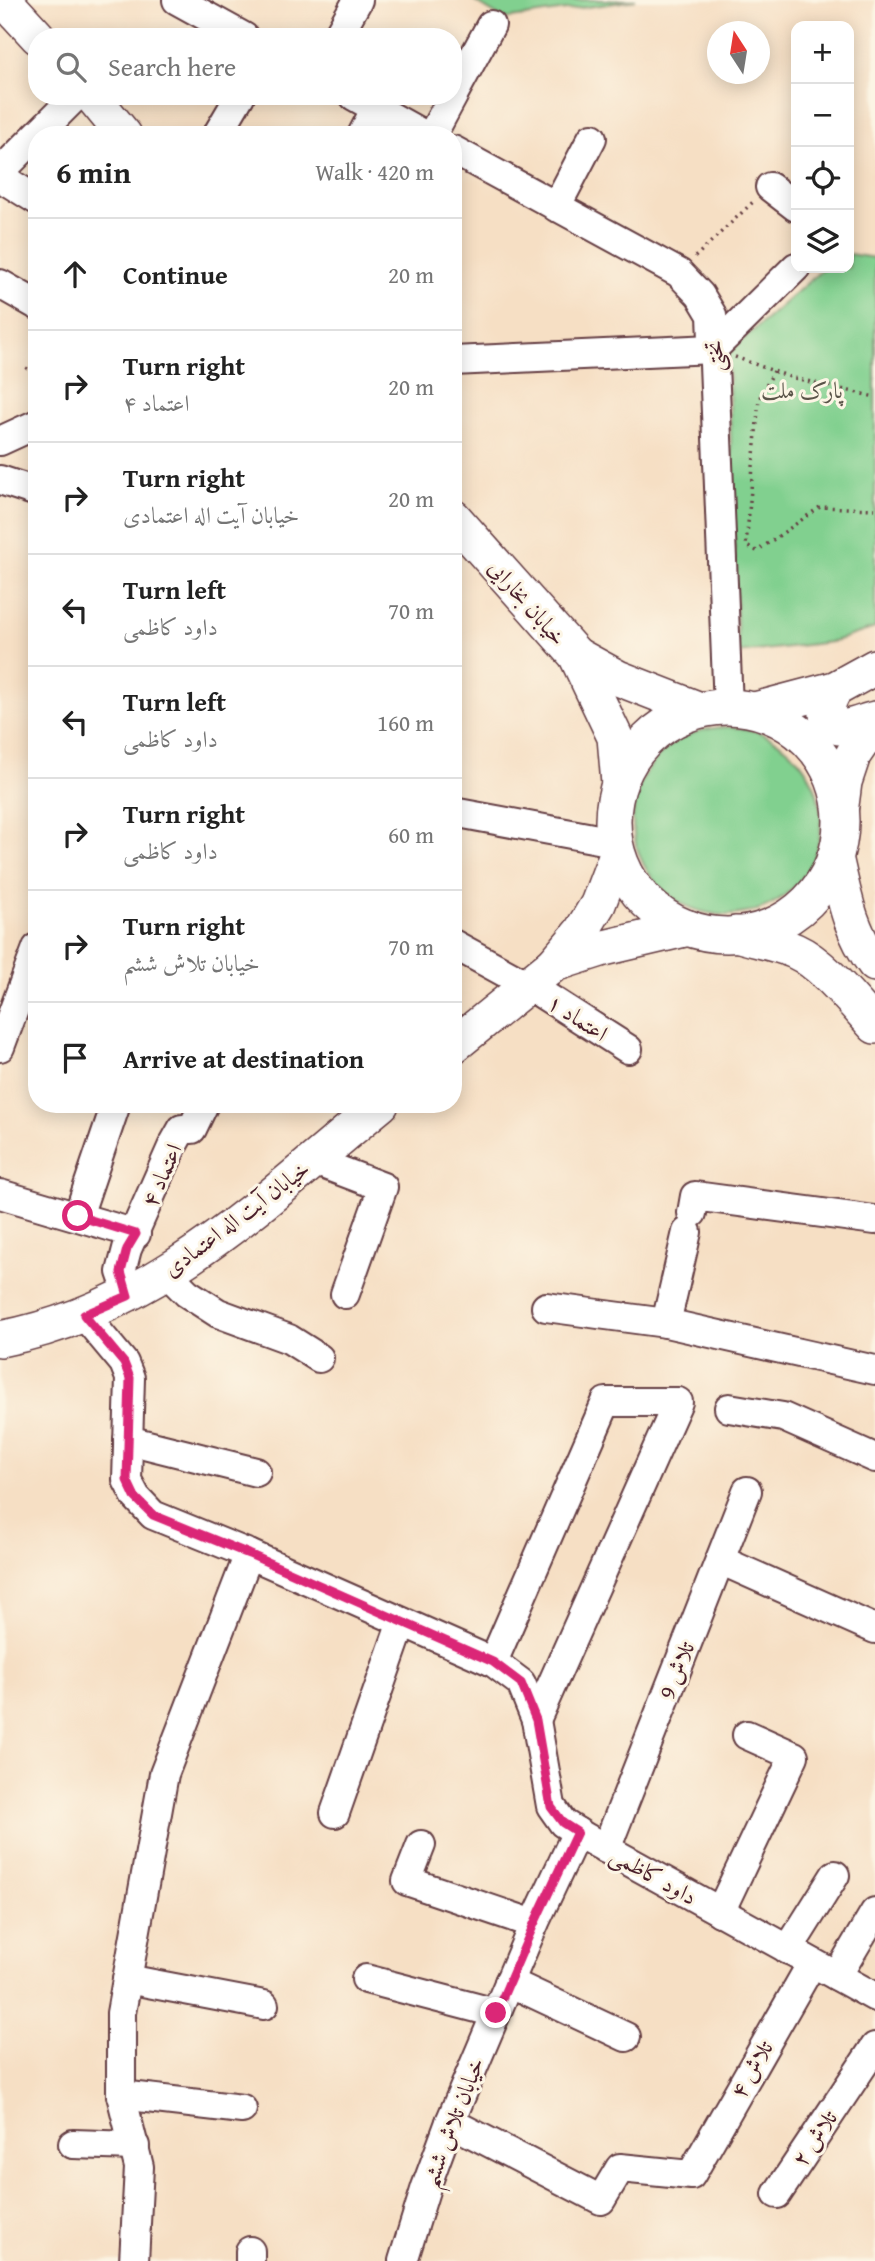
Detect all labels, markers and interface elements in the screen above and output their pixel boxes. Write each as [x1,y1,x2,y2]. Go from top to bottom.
north arrow [707,21,770,84]
map controls [791,21,854,273]
button: + [791,21,854,84]
search box [28,28,462,105]
text: Search here [108,47,236,86]
icon: search [52,48,90,86]
button: − [791,84,854,147]
button: locate [791,147,854,210]
text: 6 min [56,150,131,194]
text: Walk · 420 m [315,155,434,188]
button: layers [791,210,854,273]
icon: ahead [56,255,94,293]
text: Continue [123,255,228,294]
text: 20 m [388,258,434,291]
street label: تختی [697,340,731,372]
text: Turn right [123,346,245,385]
icon: right [56,367,94,405]
text: 20 m [388,370,434,403]
park label: پارک ملت [761,373,845,407]
text: اعتماد ۴ [123,386,189,419]
text: Turn right [123,458,245,497]
icon: right [56,479,94,517]
text: 20 m [388,482,434,515]
text: خیابان آیت اله اعتمادی [123,498,299,531]
street label: خیابان بخارایی [481,552,575,652]
text: Turn left [123,570,226,609]
icon: left [56,591,94,629]
text: 70 m [388,594,434,627]
text: داود کاظمی [123,610,218,643]
text: Turn left [123,682,226,721]
icon: left [56,703,94,741]
text: 160 m [377,706,434,739]
text: داود کاظمی [123,722,218,755]
text: Turn right [123,794,245,833]
icon: right [56,815,94,853]
text: 60 m [388,818,434,851]
text: داود کاظمی [123,834,218,867]
text: Turn right [123,906,245,945]
icon: right [56,927,94,965]
text: 70 m [388,930,434,963]
text: خیابان تلاش ششم [123,946,260,979]
street label: اعتماد ۱ [541,985,615,1049]
icon: arrive [56,1039,94,1077]
text: Arrive at destination [123,1039,364,1078]
street label: اعتماد ۴ [132,1138,190,1212]
street label: خیابان آیت اله اعتمادی [156,1152,316,1284]
route start [62,1200,93,1231]
street label: تلاش 9 [650,1636,703,1704]
street label: داود کاظمی [604,1838,704,1912]
route end [480,1997,511,2028]
street label: تلاش ۴ [721,2034,781,2104]
street label: خیابان تلاش ششم [412,2052,498,2194]
street label: تلاش ۲ [783,2103,845,2173]

